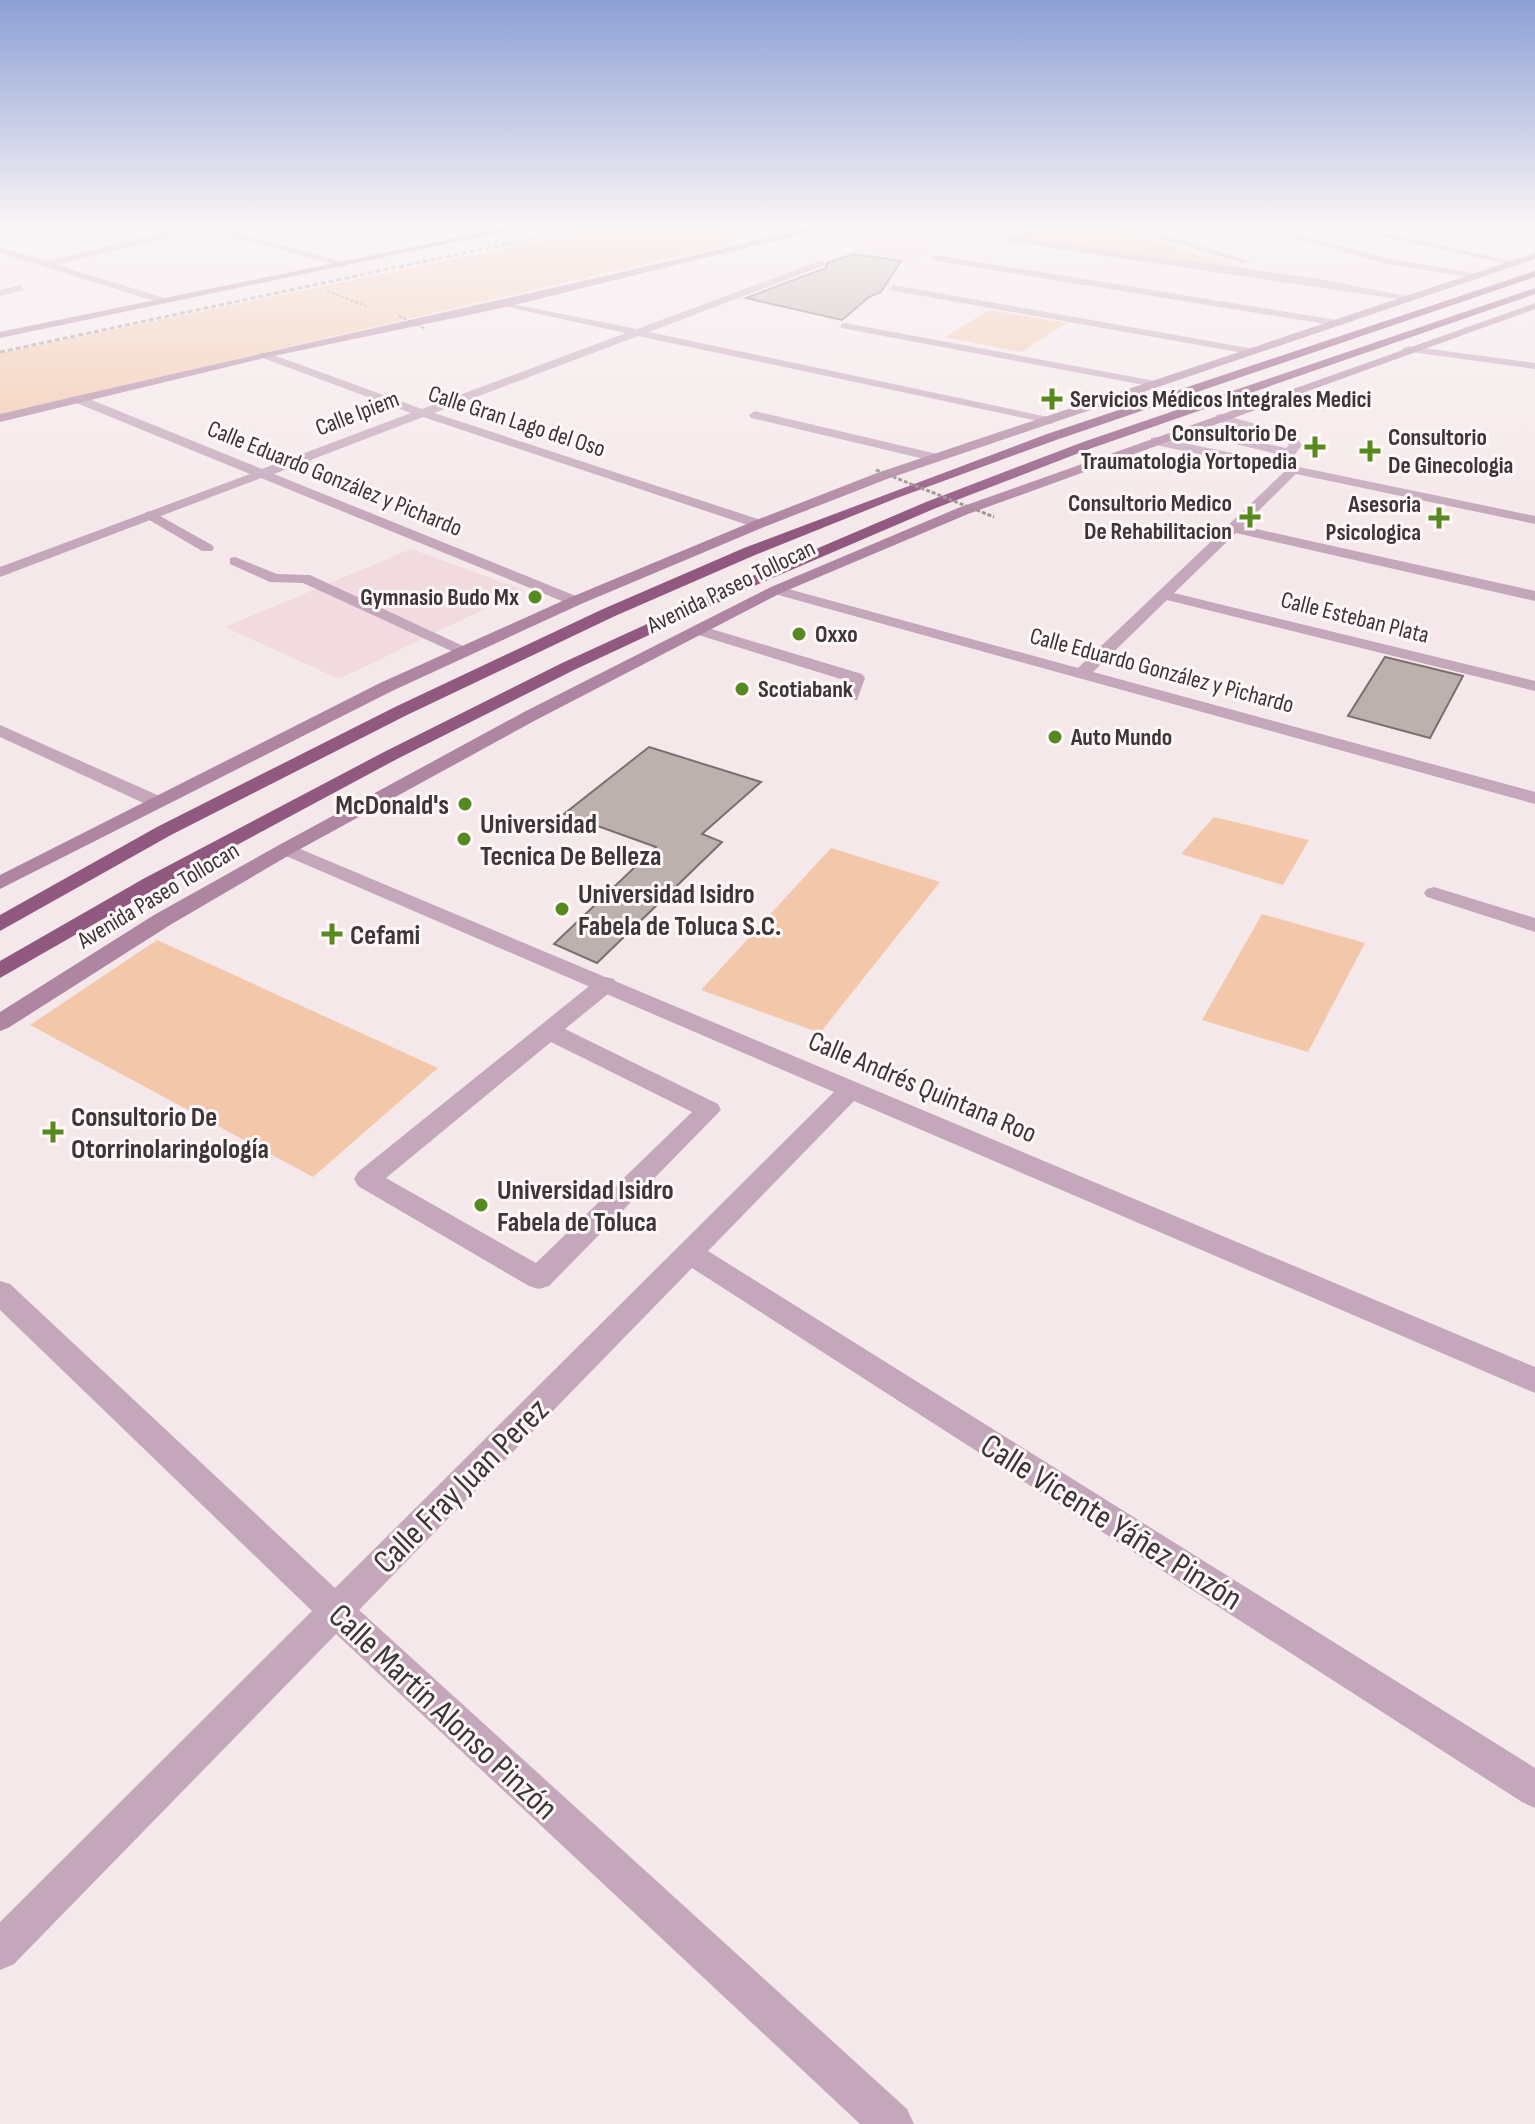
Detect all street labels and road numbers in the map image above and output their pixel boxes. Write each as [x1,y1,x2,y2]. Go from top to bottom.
street label: Calle Gran Lago del Oso [425,379,609,464]
street label: Calle Ipiem [311,384,403,443]
street label: Calle Eduardo González y Pichardo [203,414,466,543]
street label: Avenida Paseo Tollocan [642,533,820,640]
street label: Calle Esteban Plata [1278,585,1432,650]
street label: Calle Eduardo González y Pichardo [1027,621,1297,720]
street label: Avenida Paseo Tollocan [71,836,244,956]
street label: Calle Andrés Quintana Roo [803,1024,1041,1150]
street label: Calle Fray Juan Perez [365,1390,557,1582]
street label: Calle Vicente Yáñez Pinzón [973,1425,1250,1619]
street label: Calle Martín Alonso Pinzón [320,1595,566,1829]

